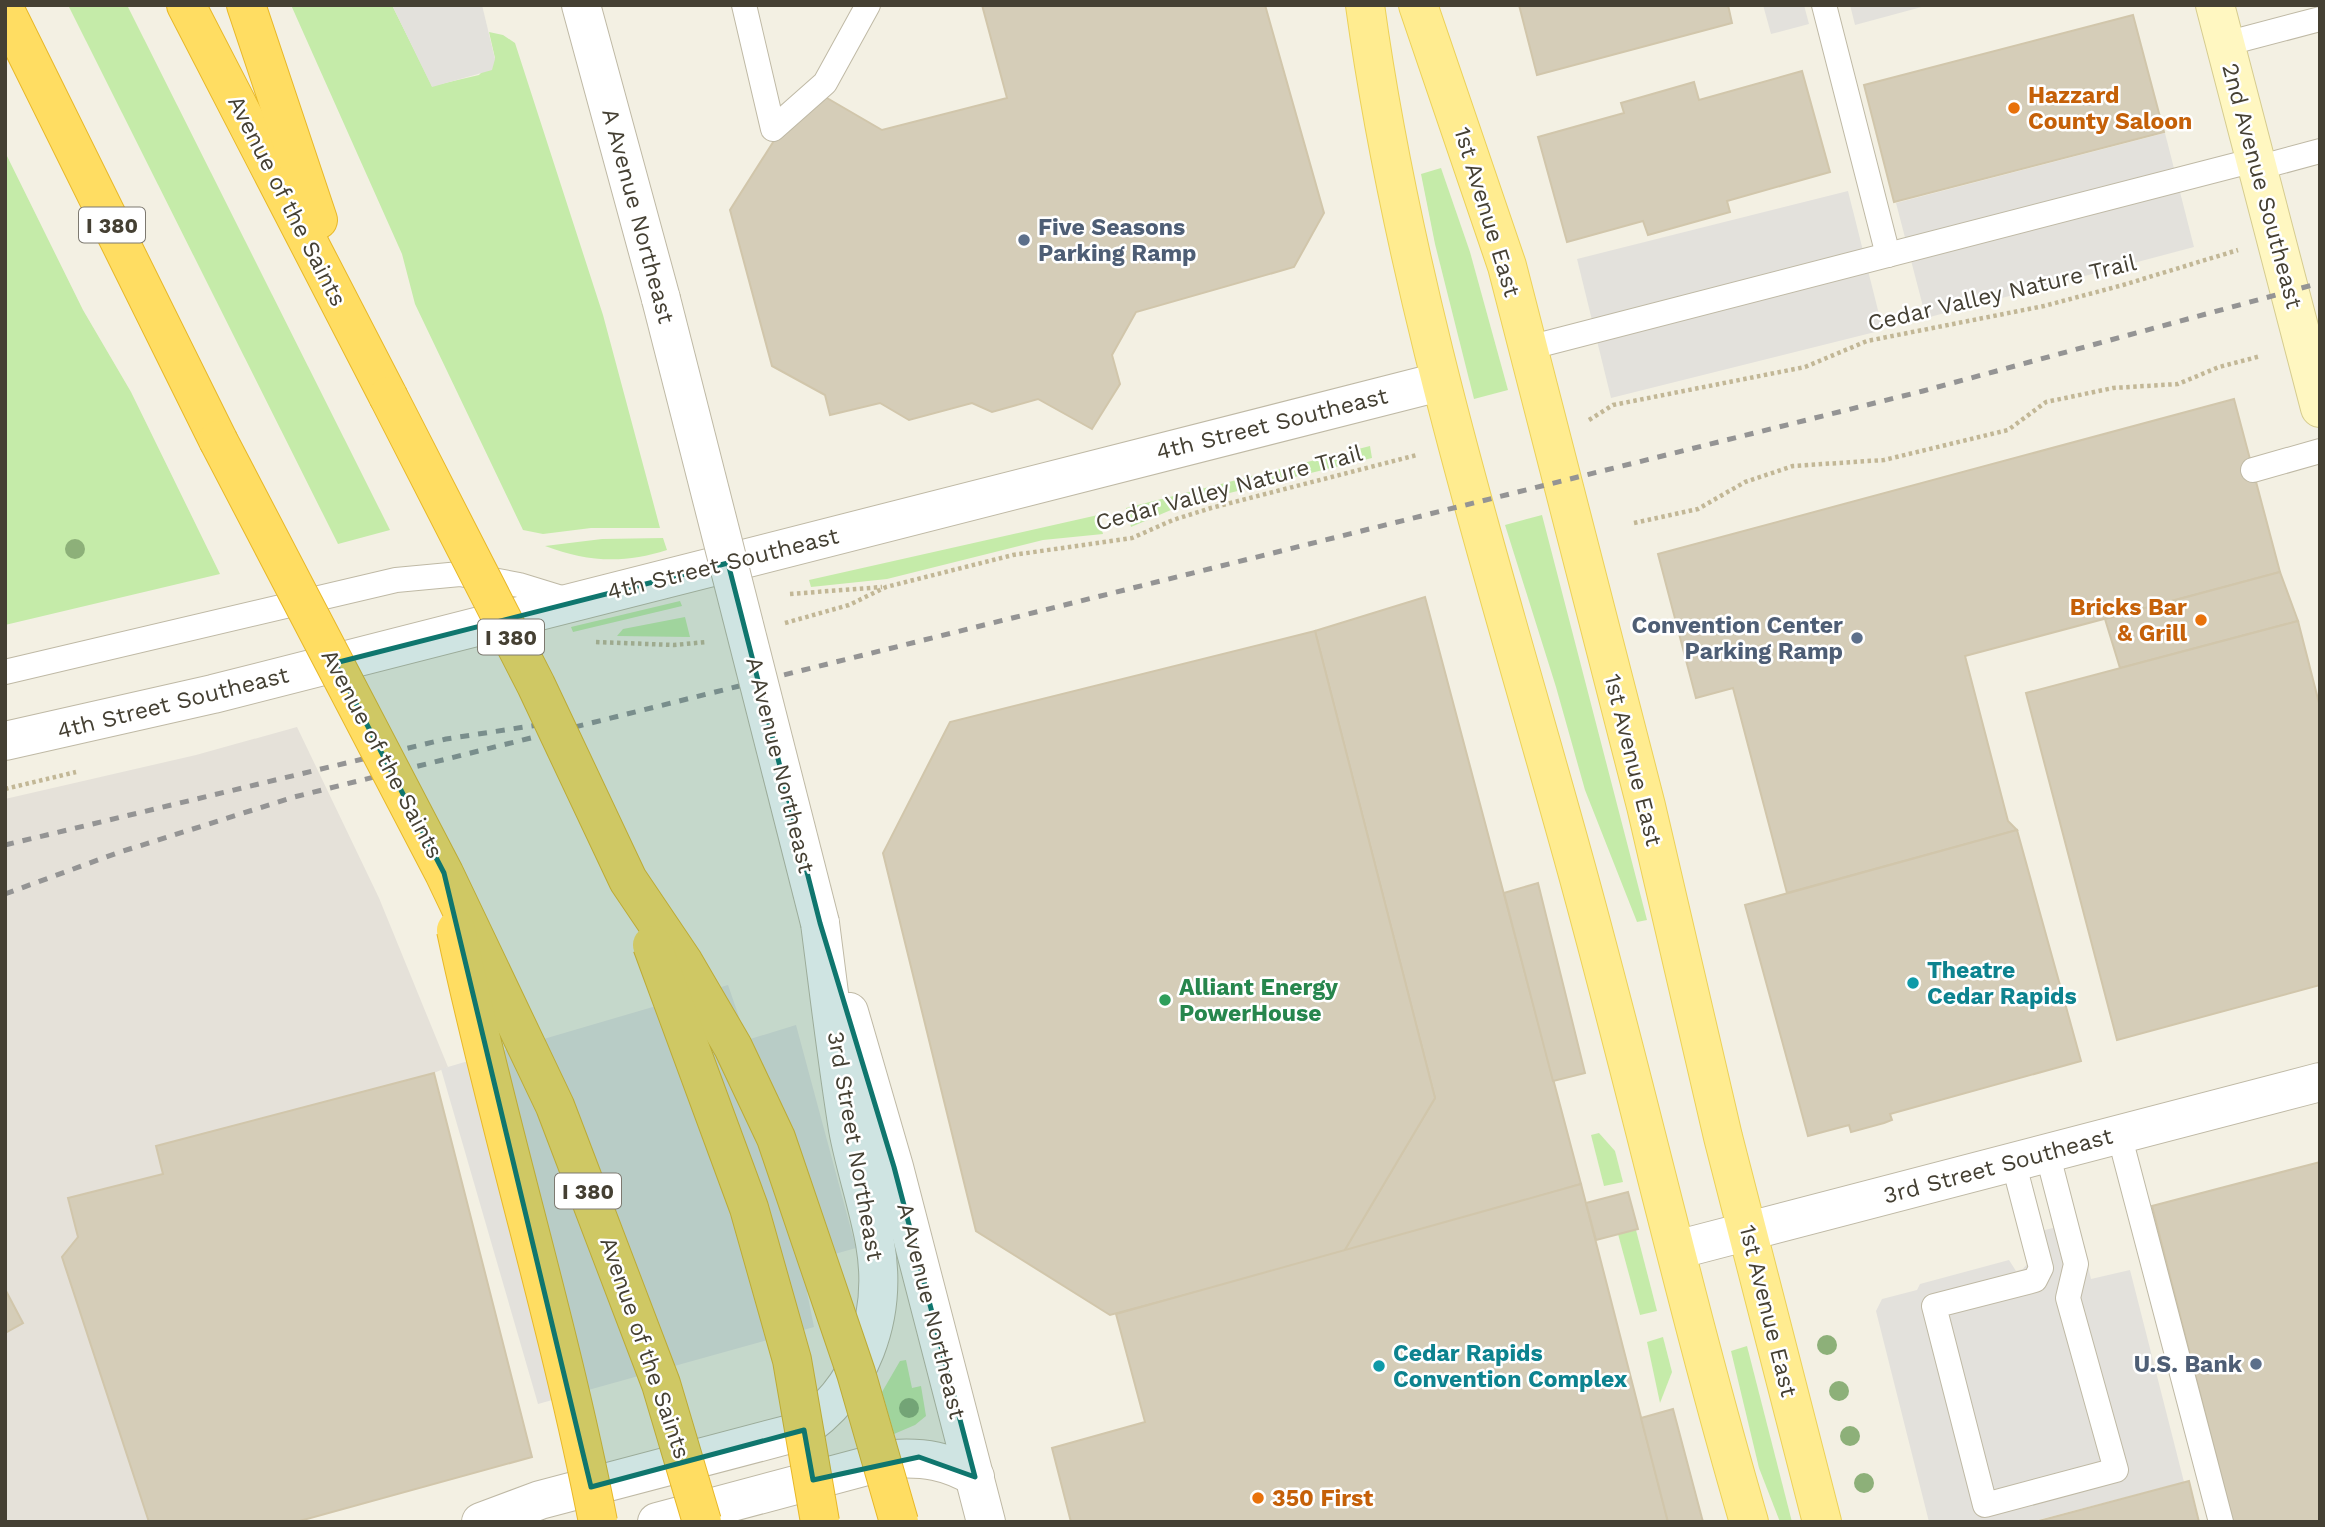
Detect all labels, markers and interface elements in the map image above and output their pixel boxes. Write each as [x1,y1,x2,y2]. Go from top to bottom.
street label: 2nd Avenue Southeast [2216,60,2308,312]
place label: Hazzard County Saloon [2028,82,2192,135]
street label: Avenue of the Saints [222,91,352,311]
marker: Hazzard County Saloon [2006,100,2022,116]
street label: A Avenue Northeast [596,106,680,327]
street label: 1st Avenue East [1448,124,1526,301]
road number: I 380 [79,208,145,243]
place label: Five Seasons Parking Ramp [1038,214,1197,267]
marker: Five Seasons Parking Ramp [1016,232,1032,248]
street label: Cedar Valley Nature Trail [1865,249,2139,337]
street label: 4th Street Southeast [1154,382,1391,466]
street label: Cedar Valley Nature Trail [1093,439,1365,537]
street label: 4th Street Southeast [605,522,842,606]
place label: Bricks Bar & Grill [2070,594,2187,647]
place label: Convention Center Parking Ramp [1632,612,1843,665]
marker: Bricks Bar & Grill [2193,612,2209,628]
road number: I 380 [478,620,544,654]
marker: Convention Center Parking Ramp [1849,630,1865,646]
street label: Avenue of the Saints [315,645,449,863]
street label: A Avenue Northeast [740,654,820,876]
street label: 4th Street Southeast [55,661,292,745]
street label: 1st Avenue East [1599,671,1668,849]
place label: Theatre Cedar Rapids [1927,957,2077,1010]
place label: Alliant Energy PowerHouse [1179,974,1338,1027]
marker: Theatre Cedar Rapids [1905,975,1921,991]
marker: Alliant Energy PowerHouse [1157,992,1173,1008]
street label: 3rd Street Northeast [821,1029,889,1263]
street label: 3rd Street Southeast [1880,1122,2116,1210]
road number: I 380 [555,1174,621,1208]
street label: A Avenue Northeast [891,1200,971,1422]
street label: 1st Avenue East [1734,1222,1803,1400]
street label: Avenue of the Saints [594,1234,696,1462]
place label: Cedar Rapids Convention Complex [1393,1340,1628,1393]
place label: U.S. Bank [2134,1351,2243,1378]
marker: U.S. Bank [2248,1356,2264,1372]
marker: Cedar Rapids Convention Complex [1371,1358,1387,1374]
place label: 350 First [1272,1485,1373,1512]
marker: 350 First [1250,1490,1266,1506]

